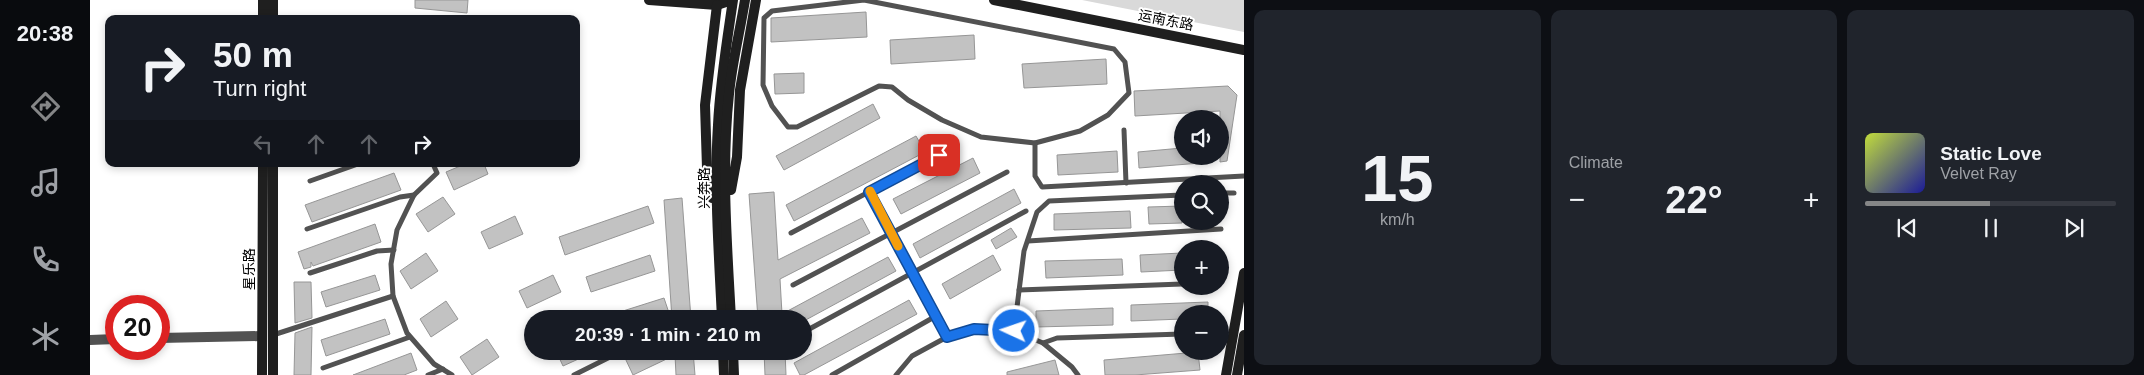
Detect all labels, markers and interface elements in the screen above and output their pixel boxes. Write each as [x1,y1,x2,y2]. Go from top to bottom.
street label: 运南东路 [1137,7,1195,33]
text: 20:38 [17,21,73,46]
icon: right [130,35,195,100]
text: 50 m [213,35,293,74]
text: Turn right [213,76,306,101]
icon: directions [28,89,63,124]
map controls [1174,110,1229,360]
button: sound [1174,110,1229,165]
icon: left [249,130,277,158]
icon: ahead [302,130,330,158]
icon: ahead [355,130,383,158]
icon: right [408,130,436,158]
pin [918,134,960,176]
icon: arrive [925,141,953,169]
text: 15 [1361,142,1433,215]
text: Static Love [1940,143,2042,164]
text: Climate [1569,154,1623,171]
icon: music [28,165,63,200]
text: Velvet Ray [1940,165,2017,182]
street label: 兴奔路 [696,167,712,209]
button: search [1174,175,1229,230]
text: 22° [1665,179,1723,221]
text: − [1569,184,1585,215]
text: + [1803,184,1819,215]
text: km/h [1380,211,1415,228]
icon: previous [1893,214,1921,242]
icon: pause [1977,214,2005,242]
icon: next [2060,214,2088,242]
button: + [1174,240,1229,295]
icon: phone [28,242,63,277]
street label: 星乐路 [241,248,257,290]
speed limit sign: 20 [105,295,170,360]
position arrow [987,304,1039,356]
button: − [1174,305,1229,360]
icon: climate [28,319,63,354]
text: 20:39 · 1 min · 210 m [575,324,761,345]

